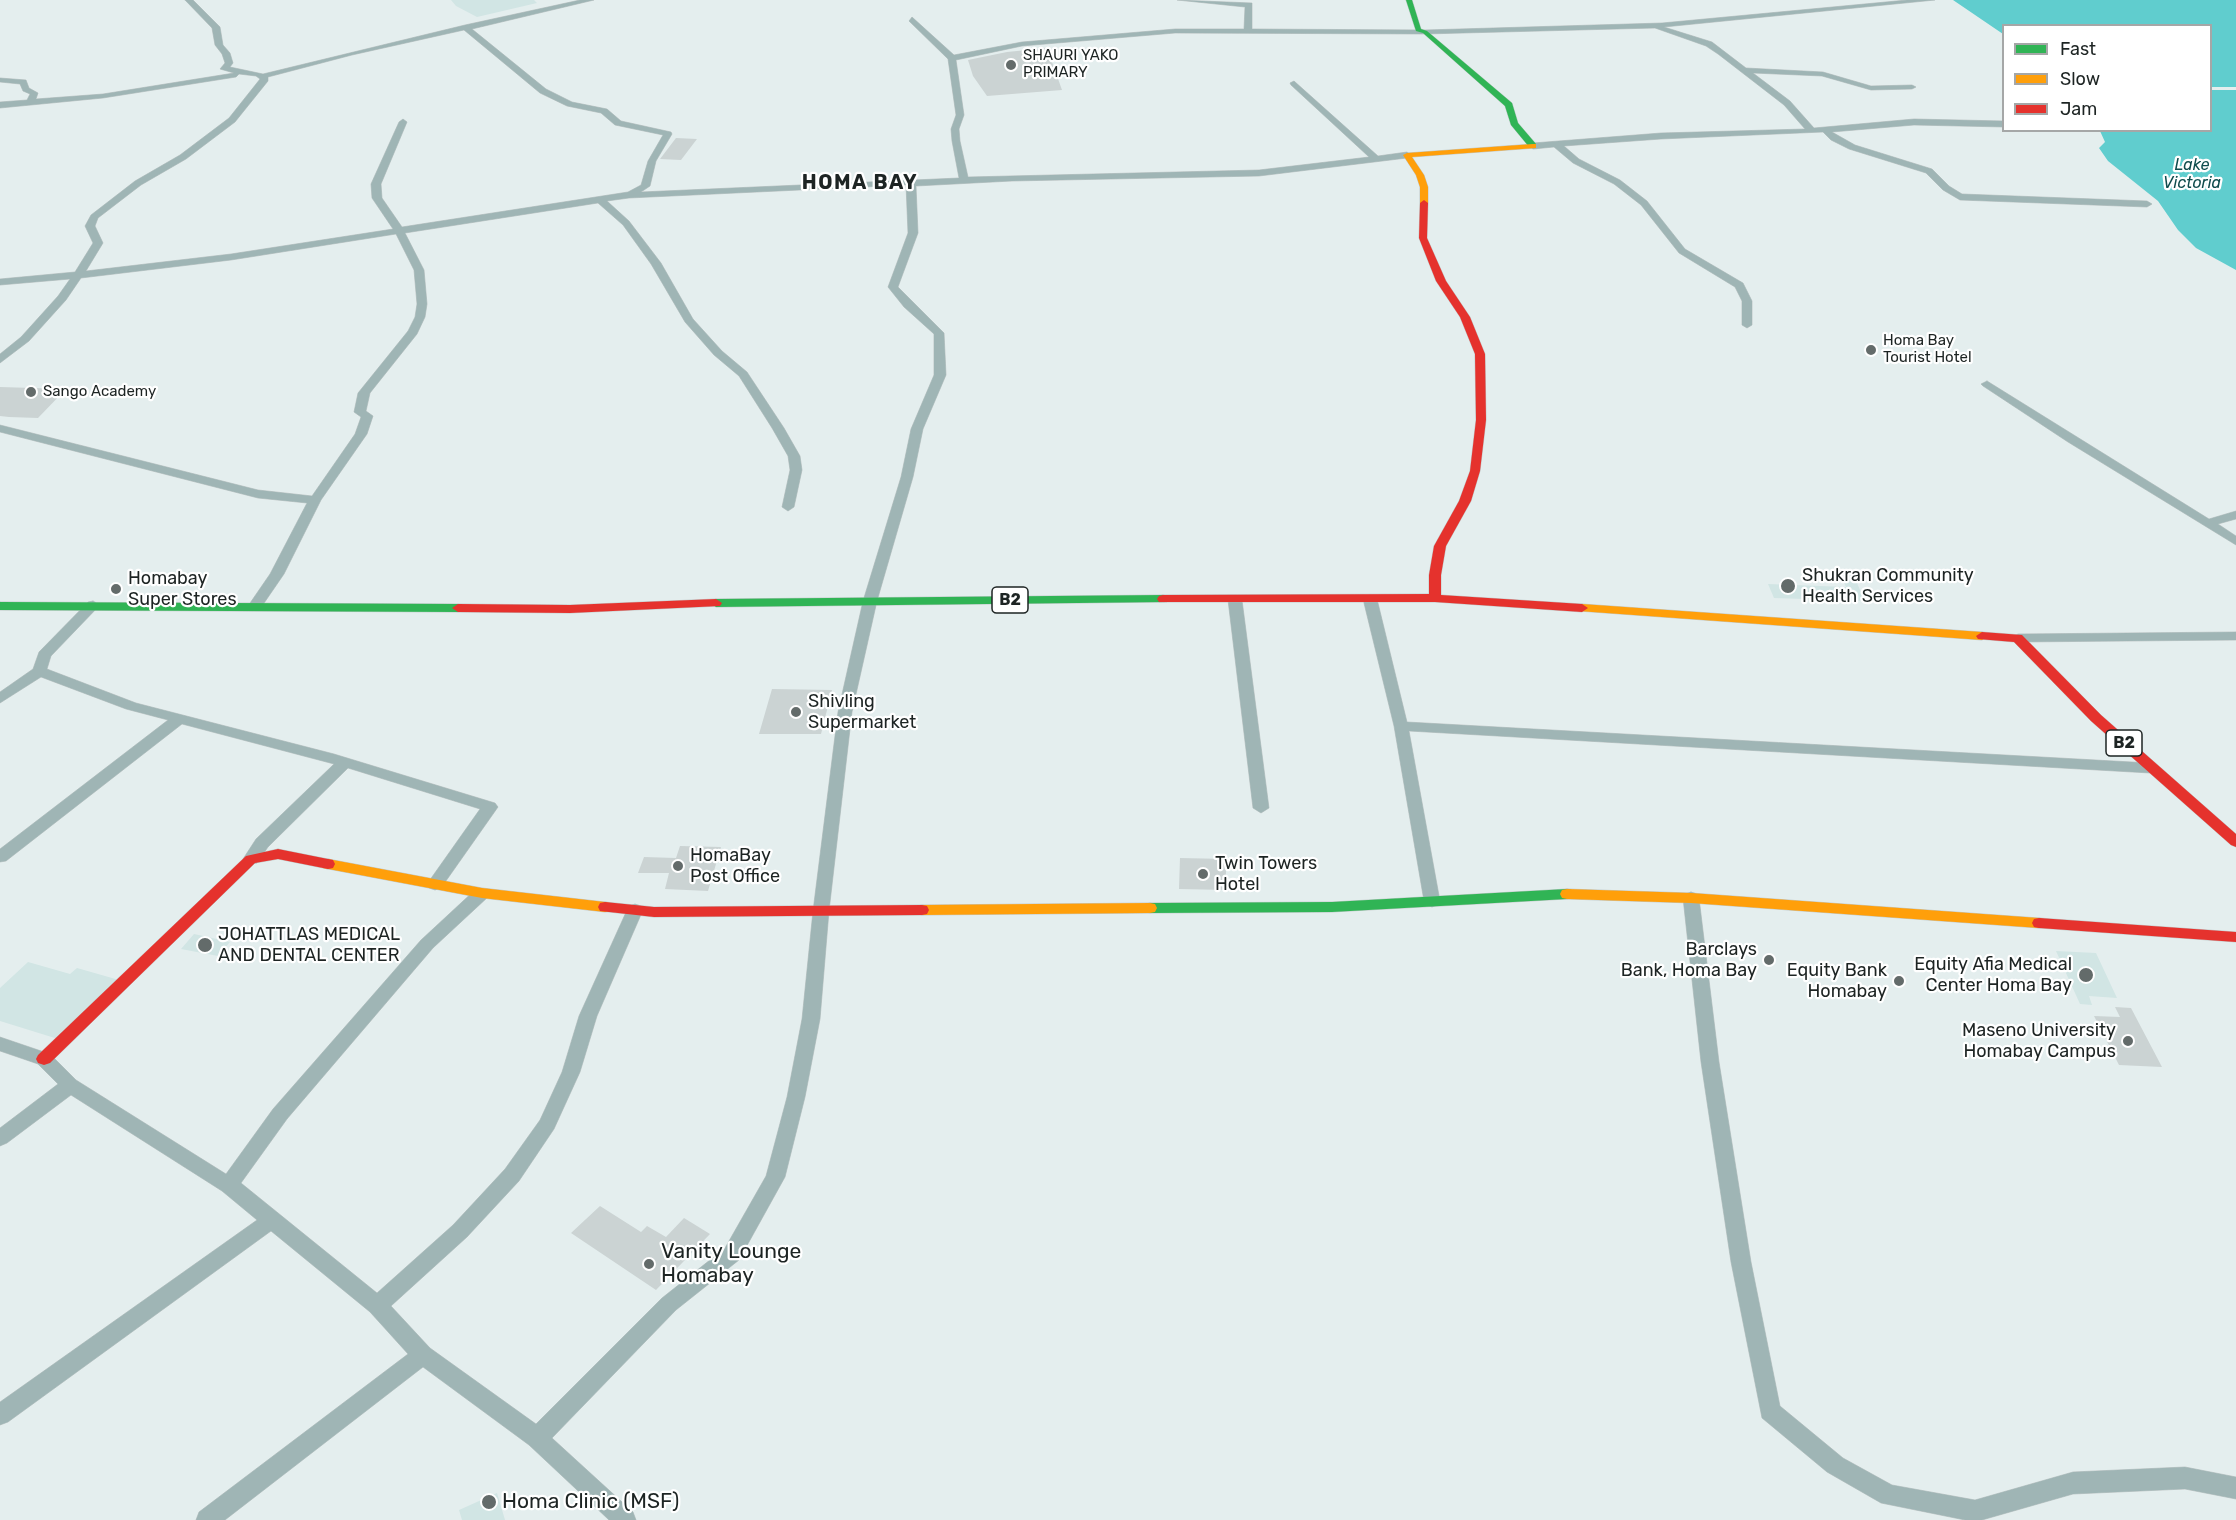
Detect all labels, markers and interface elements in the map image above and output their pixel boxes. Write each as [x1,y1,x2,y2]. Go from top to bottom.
legend [2002,24,2212,132]
text: Fast [2060,38,2096,60]
place label: SHAURI YAKO PRIMARY [1023,47,1118,82]
marker: SHAURI YAKO PRIMARY [1004,58,1018,72]
text: Slow [2060,68,2100,90]
text: Jam [2060,98,2097,120]
water label: Lake Victoria [2163,155,2221,193]
district label: HOMA BAY [802,171,918,195]
place label: Homa Bay Tourist Hotel [1883,332,1972,367]
marker: Homa Bay Tourist Hotel [1864,343,1878,357]
place label: Sango Academy [43,383,156,401]
marker: Sango Academy [24,385,38,399]
place label: Shukran Community Health Services [1802,565,1974,608]
place label: Homabay Super Stores [128,568,237,610]
marker: Shukran Community Health Services [1779,577,1797,595]
marker: Homabay Super Stores [109,582,123,596]
road number: B2 [992,587,1028,613]
place label: Shivling Supermarket [808,691,916,734]
marker: Shivling Supermarket [789,705,803,719]
road number: B2 [2106,730,2142,756]
place label: HomaBay Post Office [690,845,780,888]
place label: Twin Towers Hotel [1215,853,1317,896]
marker: HomaBay Post Office [671,859,685,873]
marker: Twin Towers Hotel [1196,867,1210,881]
place label: JOHATTLAS MEDICAL AND DENTAL CENTER [218,924,400,966]
marker: JOHATTLAS MEDICAL AND DENTAL CENTER [196,936,214,954]
place label: Barclays Bank, Homa Bay [1621,939,1757,982]
marker: Barclays Bank, Homa Bay [1762,953,1776,967]
place label: Equity Afia Medical Center Homa Bay [1914,954,2072,996]
place label: Equity Bank Homabay [1787,960,1887,1002]
marker: Equity Afia Medical Center Homa Bay [2077,966,2095,984]
marker: Equity Bank Homabay [1892,974,1906,988]
place label: Maseno University Homabay Campus [1962,1020,2116,1062]
marker: Maseno University Homabay Campus [2121,1034,2135,1048]
place label: Vanity Lounge Homabay [661,1239,801,1289]
marker: Vanity Lounge Homabay [642,1257,656,1271]
place label: Homa Clinic (MSF) [502,1489,679,1515]
marker: Homa Clinic (MSF) [480,1493,498,1511]

